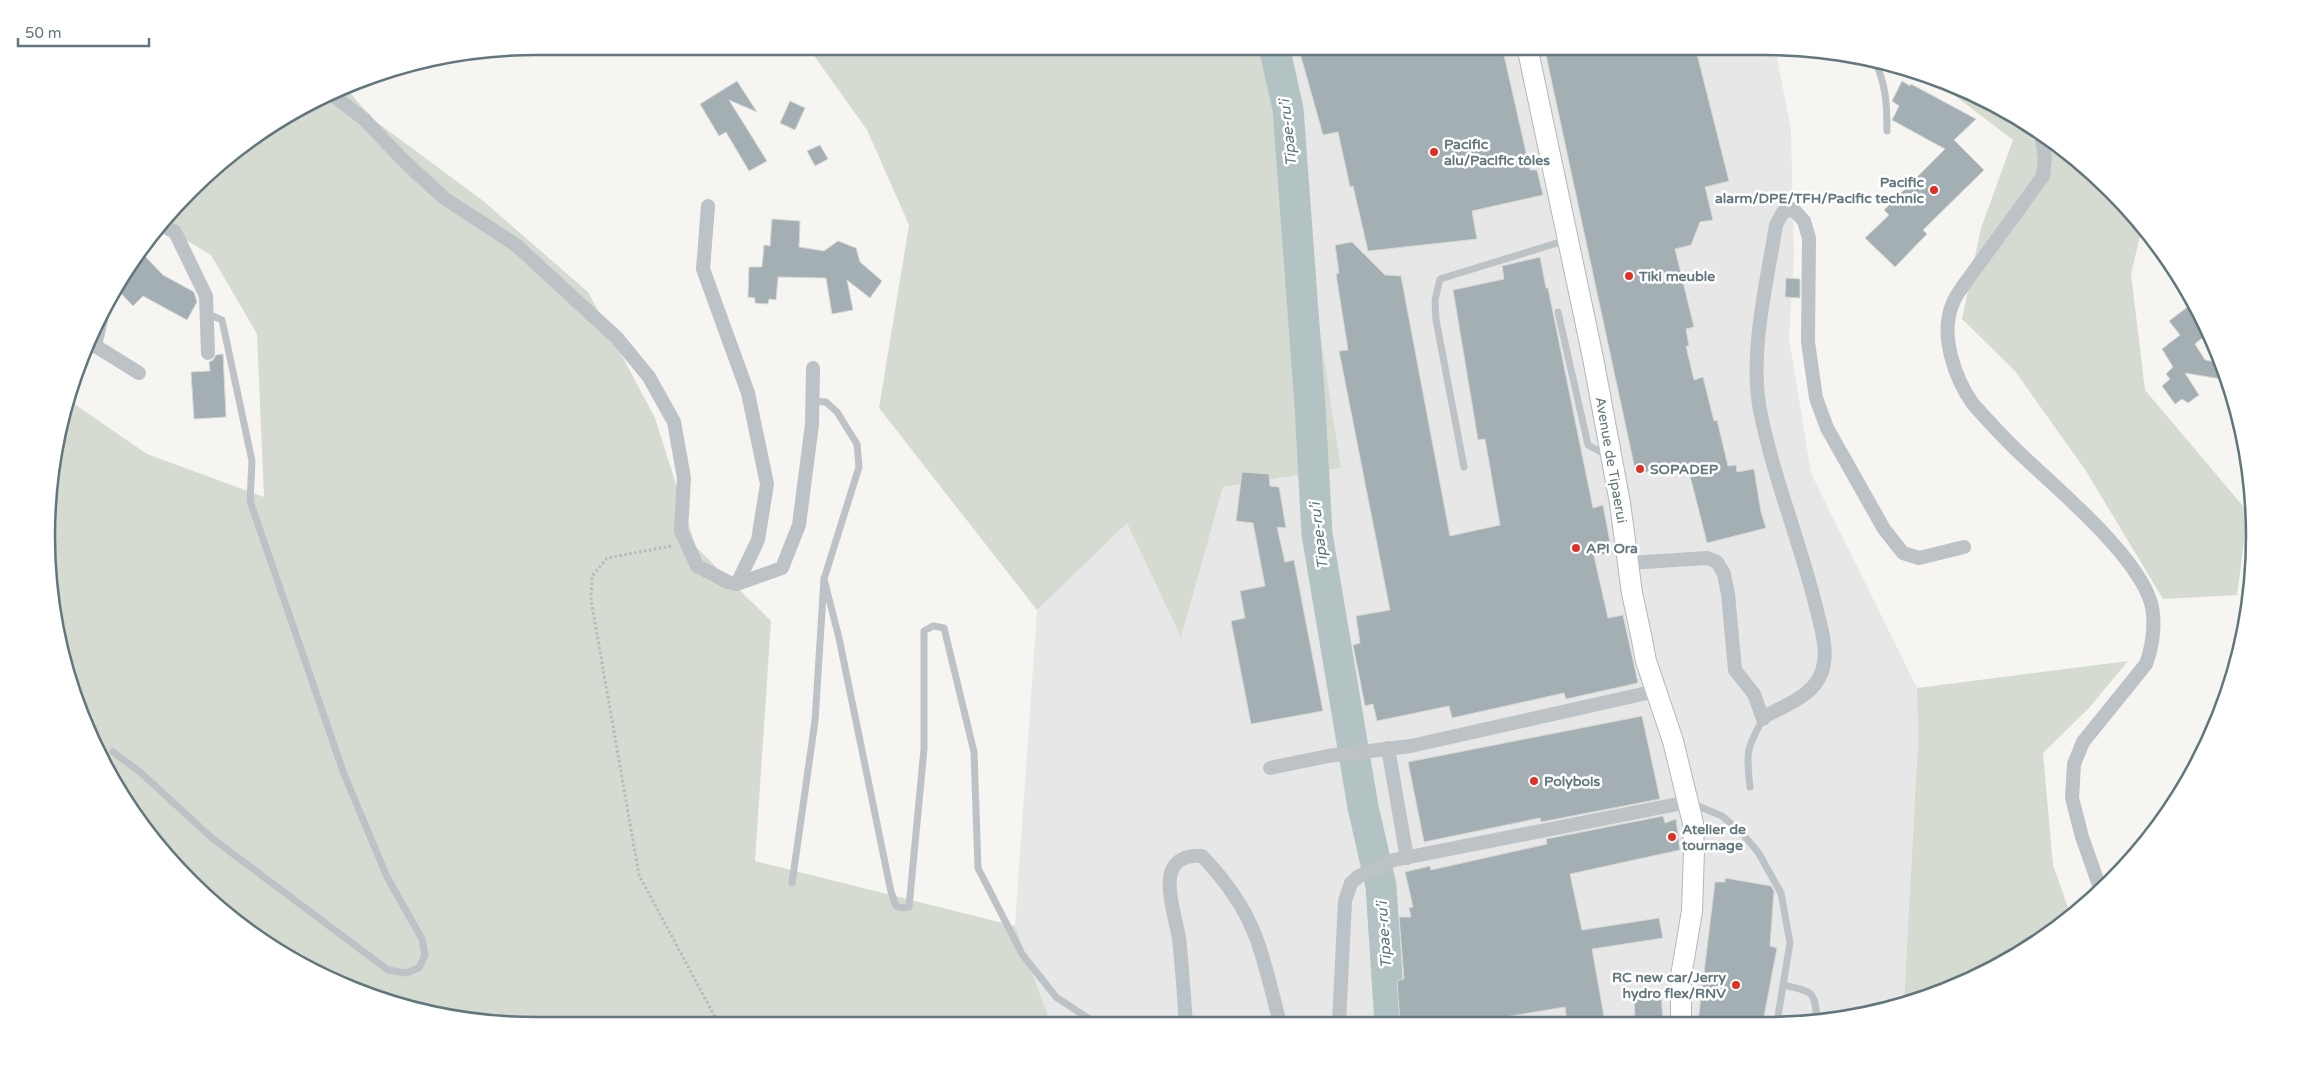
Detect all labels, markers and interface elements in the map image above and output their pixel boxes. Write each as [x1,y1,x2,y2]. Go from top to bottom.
scale bar [18,15,149,47]
text: 50 m [25,24,62,42]
water label: Tipae-ru’i [1275,96,1300,167]
place label: Pacific alu/Pacific tôles [1444,136,1550,169]
marker: Pacific alu/Pacific tôles [1428,146,1440,158]
place label: Pacific alarm/DPE/TFH/Pacific technic [1715,174,1925,207]
marker: Pacific alarm/DPE/TFH/Pacific technic [1928,184,1940,196]
place label: Tiki meuble [1638,268,1715,285]
marker: Tiki meuble [1623,270,1635,282]
street label: Avenue de Tipaerui [1592,395,1630,525]
place label: SOPADEP [1650,461,1719,478]
marker: SOPADEP [1634,463,1646,475]
water label: Tipae-ru’i [1306,499,1332,570]
place label: API Ora [1586,540,1638,557]
marker: API Ora [1570,542,1582,554]
place label: Polybois [1544,773,1601,790]
marker: Polybois [1528,775,1540,787]
place label: Atelier de tournage [1681,821,1746,854]
marker: Atelier de tournage [1666,831,1678,843]
water label: Tipae-ru’i [1373,899,1395,969]
place label: RC new car/Jerry hydro flex/RNV [1612,969,1726,1002]
marker: RC new car/Jerry hydro flex/RNV [1730,979,1742,991]

